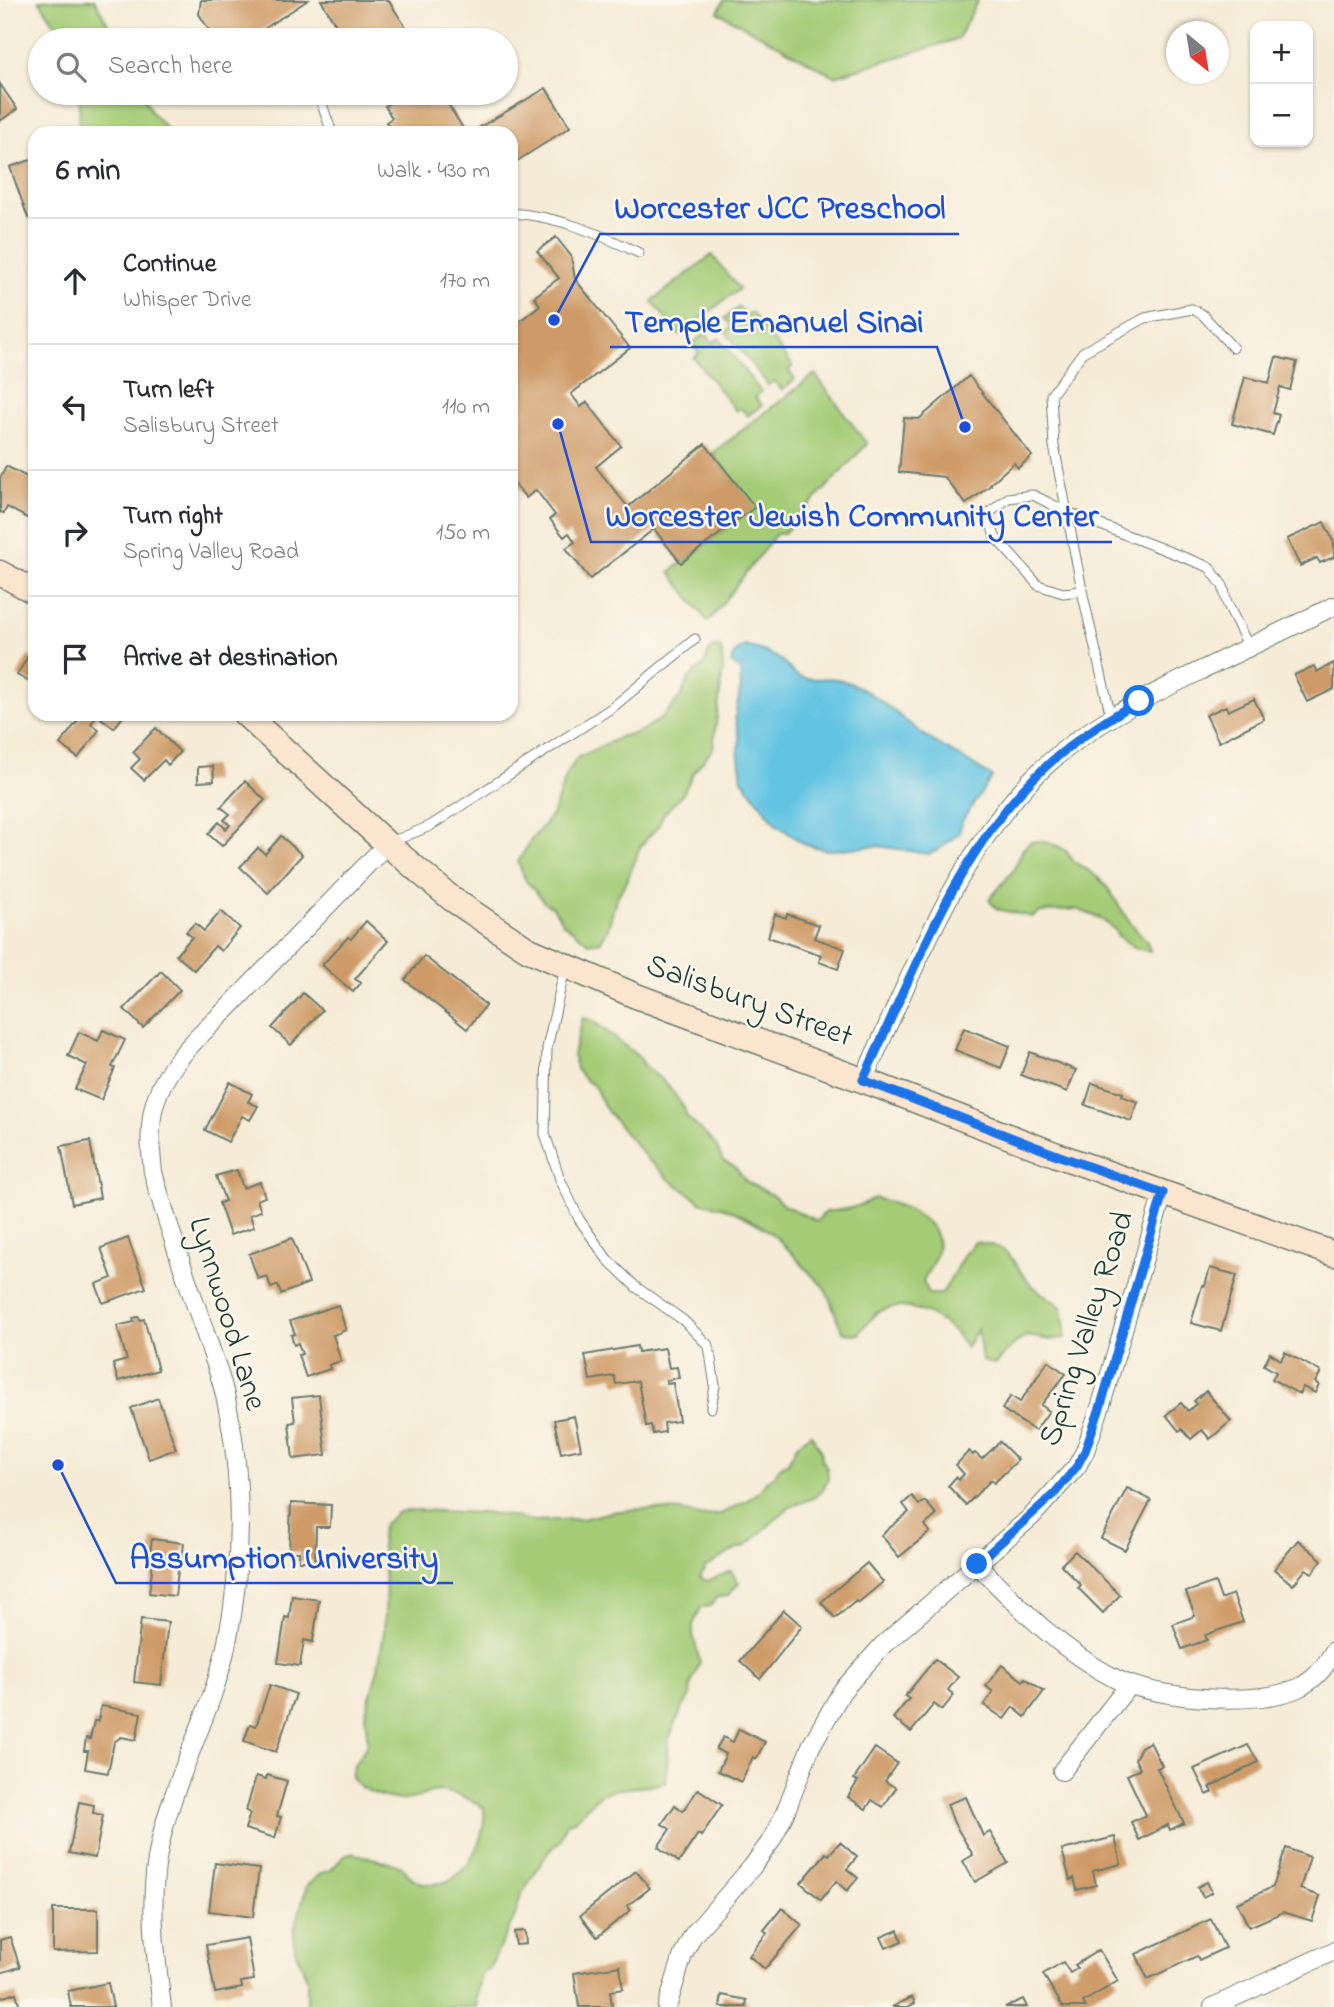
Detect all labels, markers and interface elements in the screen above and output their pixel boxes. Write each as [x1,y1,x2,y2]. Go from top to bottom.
north arrow [1166,21,1229,84]
map controls [1250,21,1313,147]
button: + [1250,21,1313,84]
search box [28,28,518,105]
icon: search [52,48,90,86]
text: Search here [108,48,233,86]
button: − [1250,84,1313,147]
text: 6 min [56,150,120,194]
text: Walk · 430 m [377,155,490,188]
callout: Worcester JCC Preschool [600,180,959,234]
text: Worcester JCC Preschool [614,186,946,234]
text: Continue [123,246,216,284]
icon: ahead [56,262,94,300]
text: 170 m [440,265,490,298]
text: Whisper Drive [123,284,251,317]
callout: Temple Emanuel Sinai [610,293,937,347]
text: Temple Emanuel Sinai [624,300,924,348]
text: Turn left [123,372,214,410]
icon: left [56,388,94,426]
text: 110 m [442,391,490,424]
text: Salisbury Street [123,410,279,443]
callout: Worcester Jewish Community Center [591,488,1112,542]
text: Worcester Jewish Community Center [605,494,1099,543]
text: Turn right [123,498,223,536]
icon: right [56,514,94,552]
text: 150 m [436,517,490,550]
text: Spring Valley Road [123,536,299,569]
icon: arrive [56,640,94,678]
text: Arrive at destination [123,640,338,678]
route start [1123,685,1154,716]
street label: Salisbury Street [639,943,859,1061]
street label: Spring Valley Road [1028,1205,1148,1453]
street label: Lynnwood Lane [174,1211,278,1417]
callout: Assumption University [116,1529,453,1583]
text: Assumption University [130,1536,438,1585]
route end [961,1548,992,1579]

